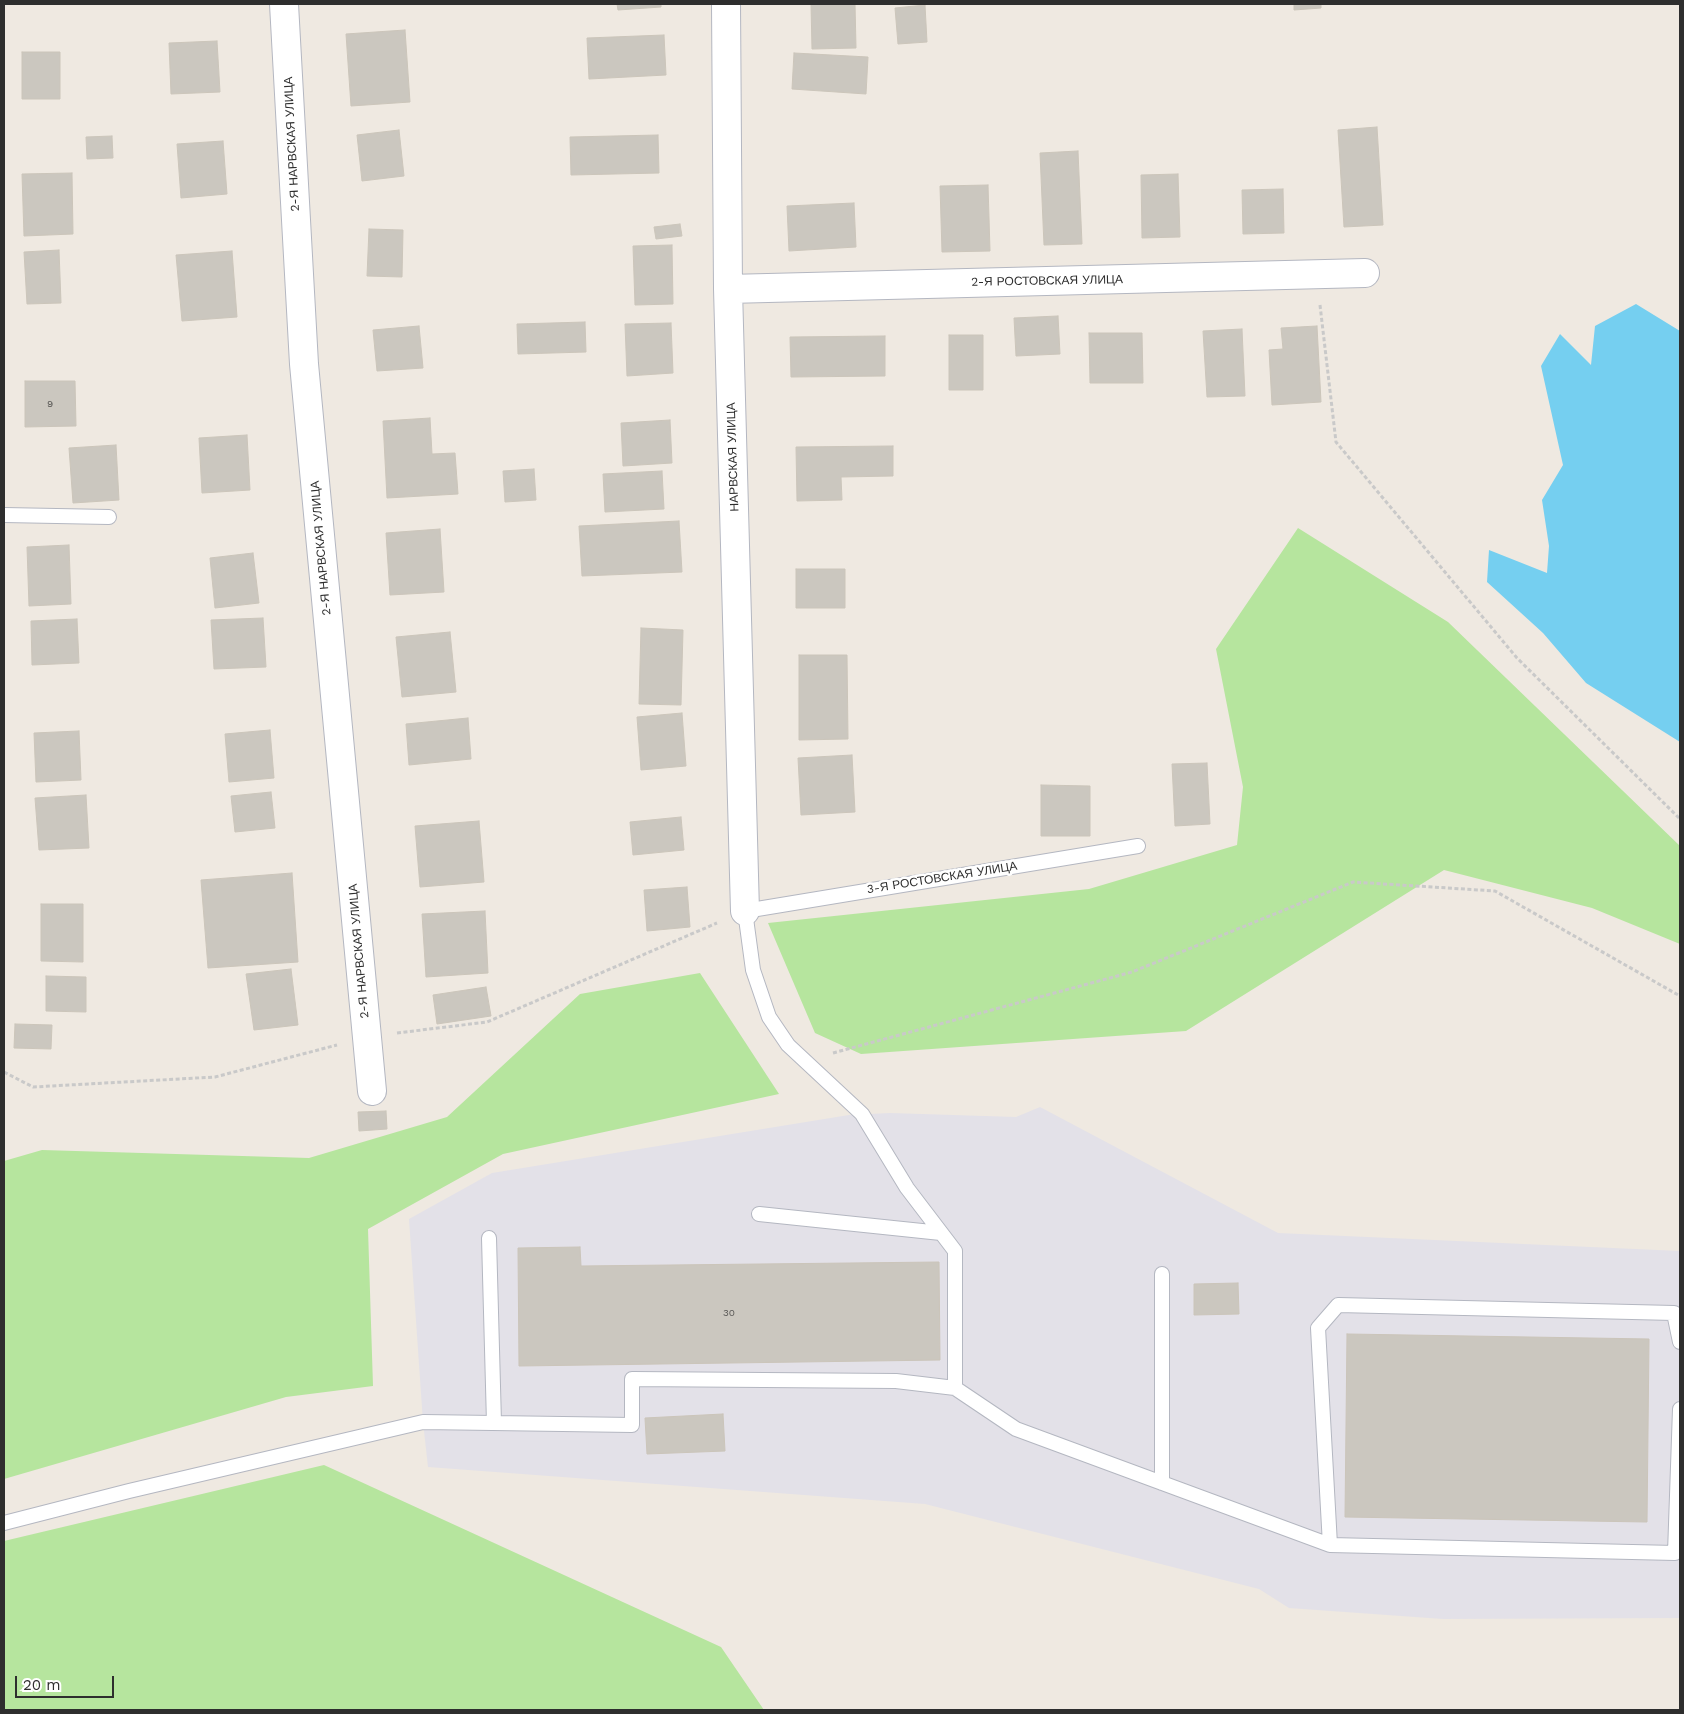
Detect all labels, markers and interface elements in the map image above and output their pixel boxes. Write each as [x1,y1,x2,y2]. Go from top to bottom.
street label: 2-Я НАРВСКАЯ УЛИЦА [281,76,303,212]
street label: 2-Я РОСТОВСКАЯ УЛИЦА [971,272,1123,290]
house number: 9 [47,398,53,410]
street label: НАРВСКАЯ УЛИЦА [724,402,742,512]
street label: 2-Я НАРВСКАЯ УЛИЦА [308,480,334,616]
street label: 3-Я РОСТОВСКАЯ УЛИЦА [866,859,1018,897]
street label: 2-Я НАРВСКАЯ УЛИЦА [346,883,372,1019]
house number: 30 [723,1307,735,1319]
scale bar [18,1666,116,1698]
text: 20 m [23,1676,61,1694]

